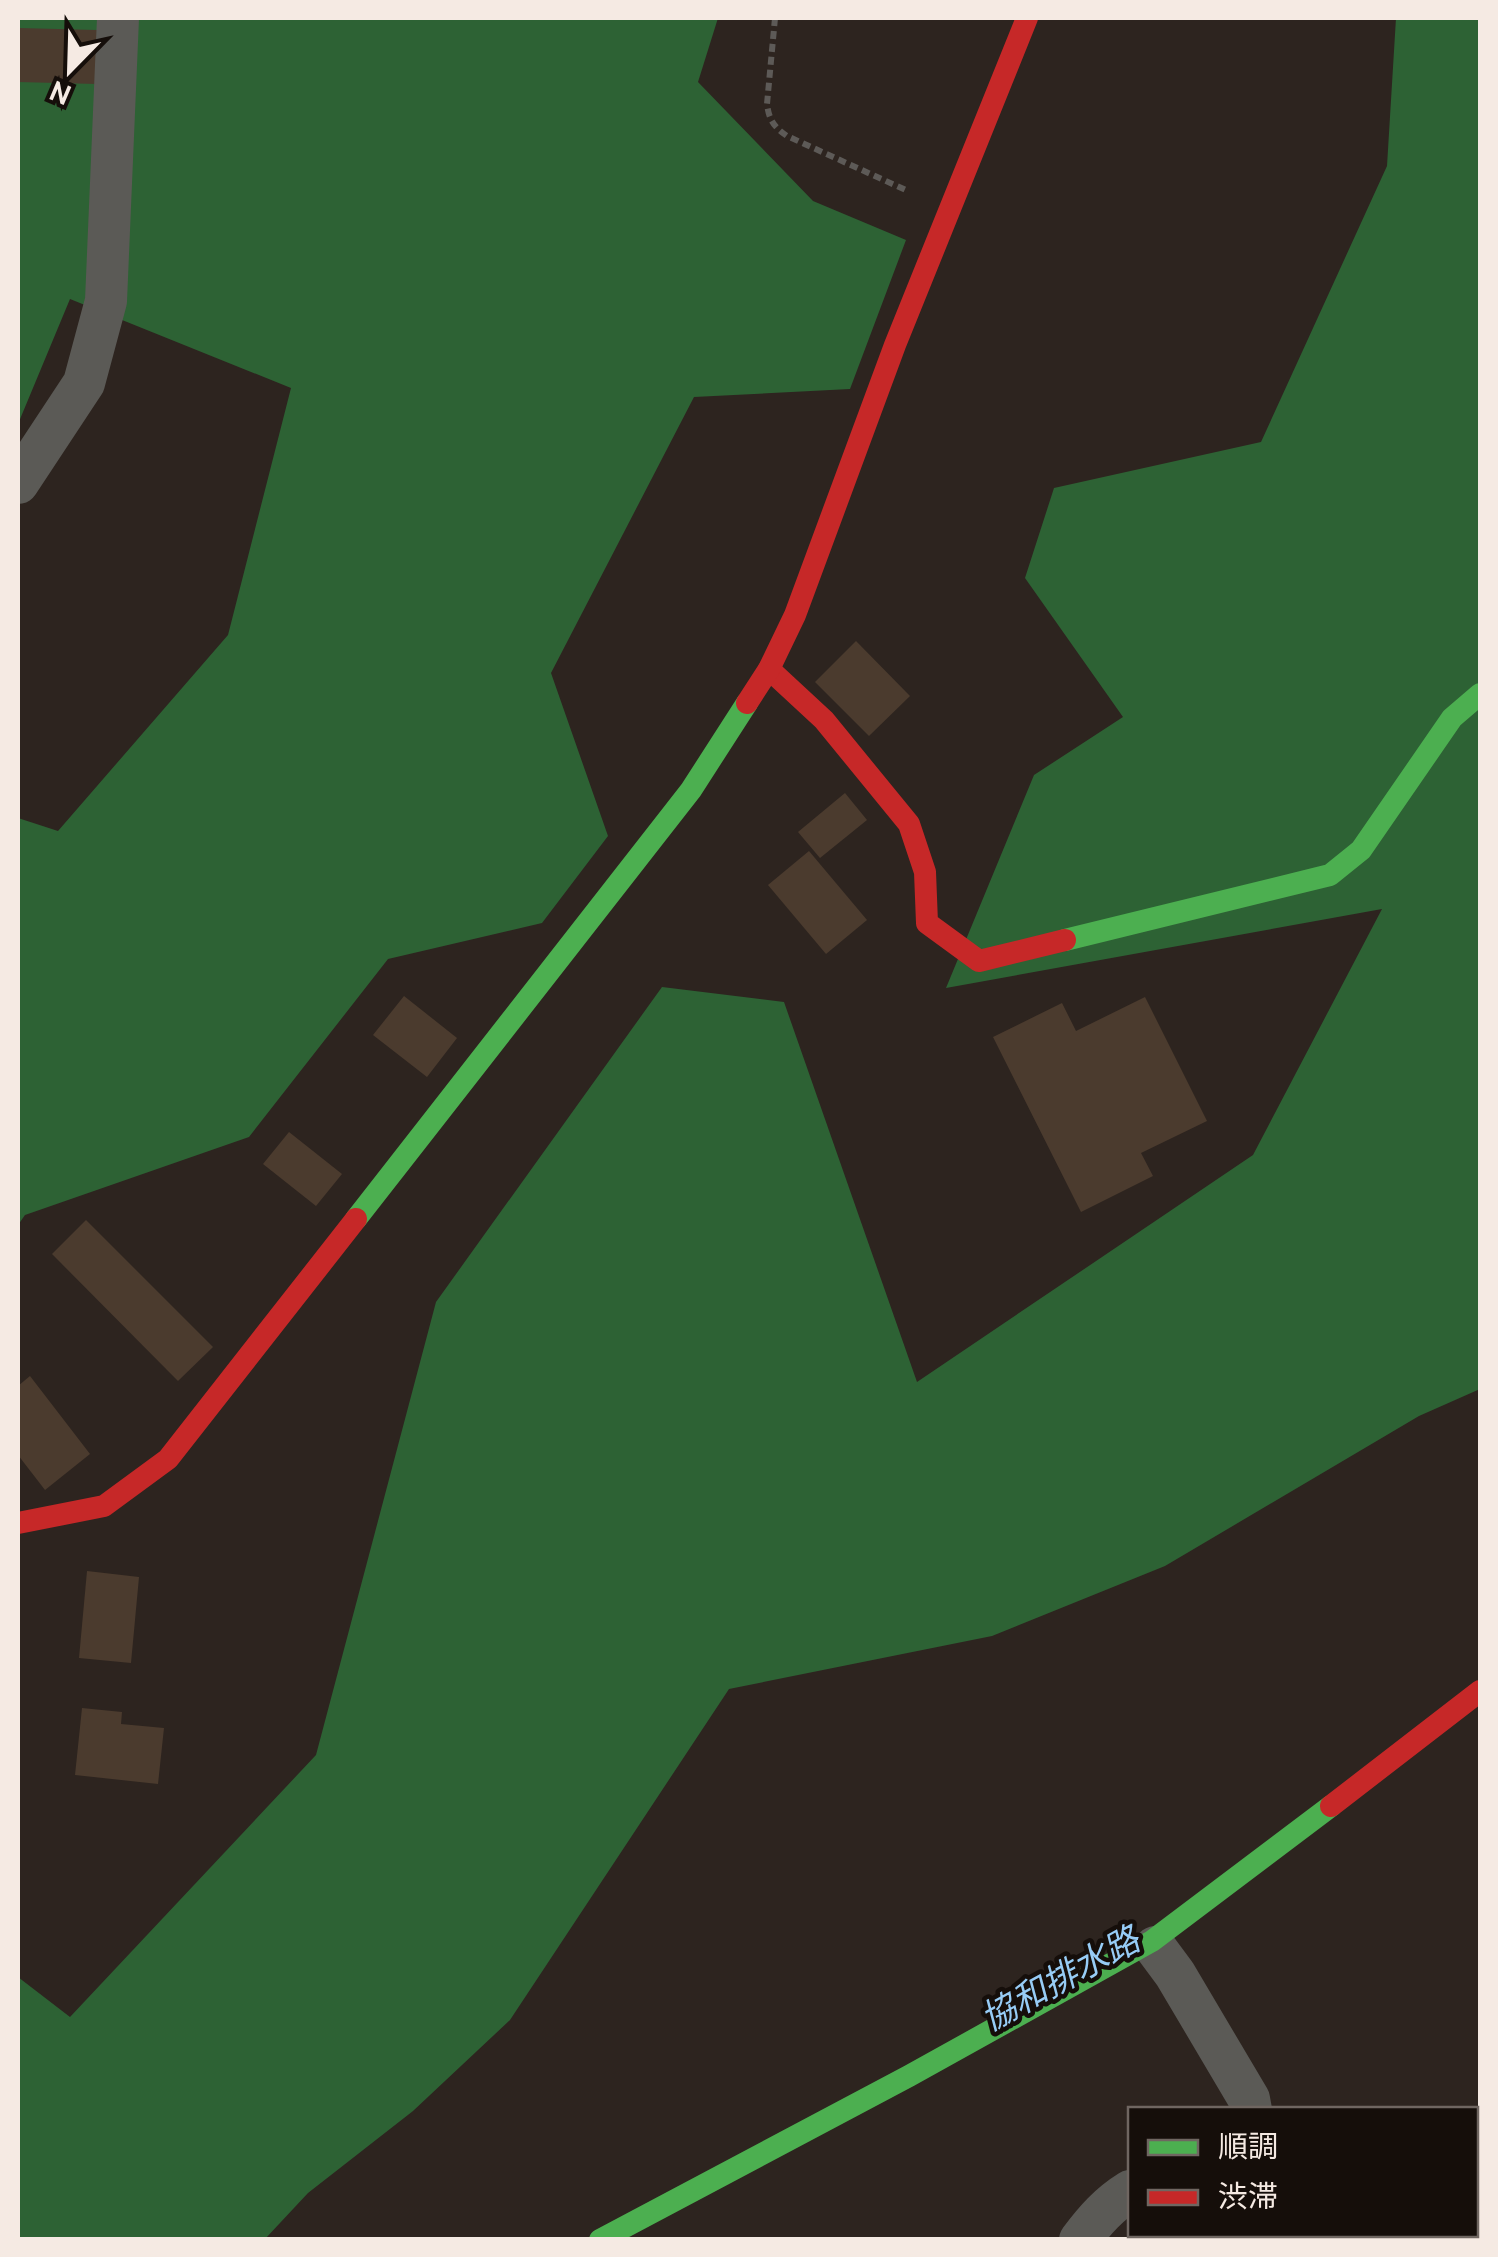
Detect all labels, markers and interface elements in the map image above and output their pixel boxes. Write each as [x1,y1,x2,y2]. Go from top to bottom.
north arrow [20,20,120,120]
text: N [44,73,76,113]
water label: 協和排水路 [973,1916,1149,2040]
legend [1128,2107,1478,2237]
text: 順調 [1218,2128,1278,2165]
text: 渋滞 [1218,2178,1278,2215]

